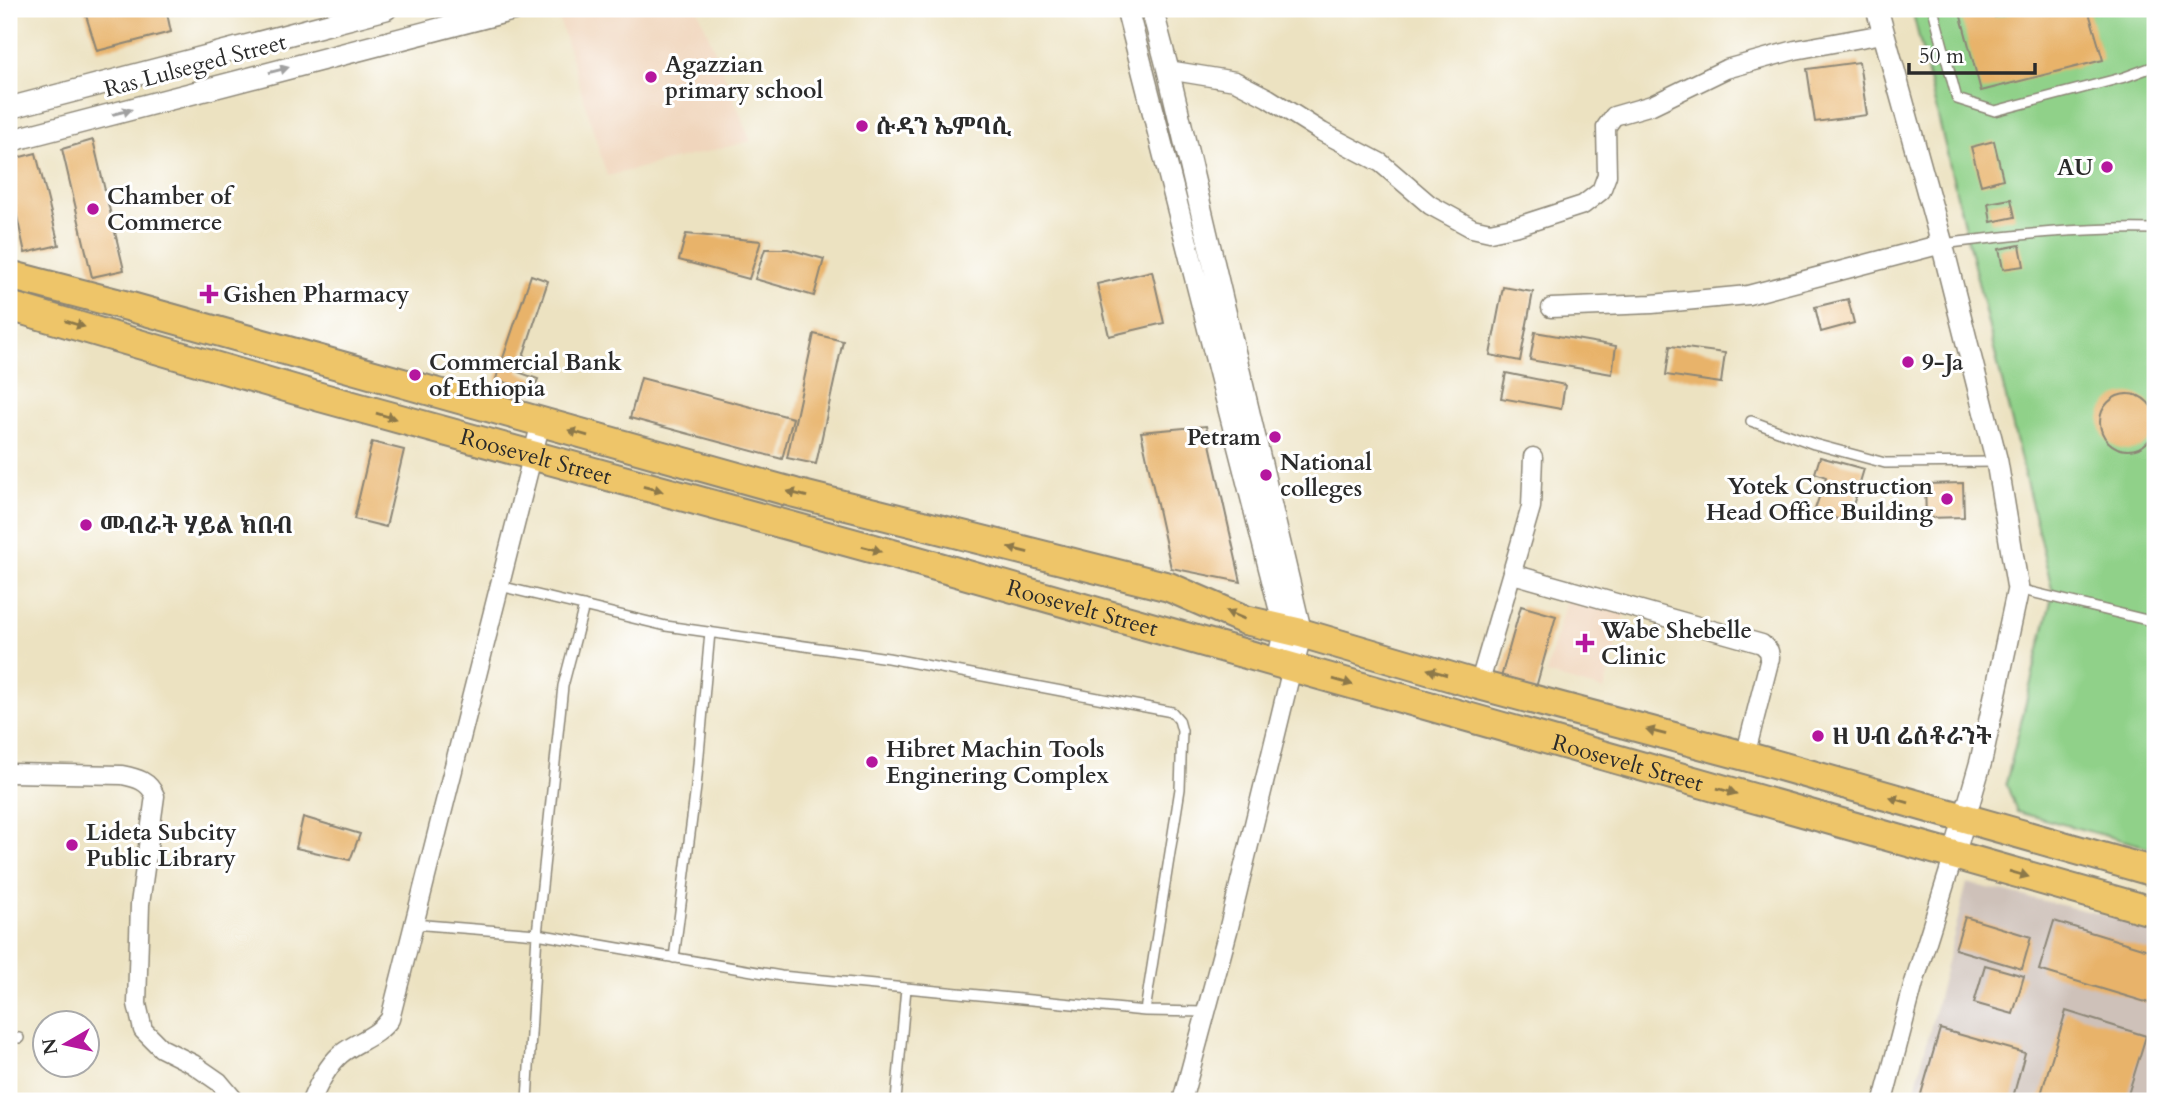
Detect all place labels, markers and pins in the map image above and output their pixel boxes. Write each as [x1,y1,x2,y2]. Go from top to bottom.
place label: Agazzian primary school [665,49,824,106]
marker: Agazzian primary school [643,69,659,85]
place label: ሱዳን ኤምባሲ [876,111,1012,142]
marker: ሱዳን ኤምባሲ [854,118,870,134]
place label: AU [2057,152,2093,183]
marker: AU [2099,159,2115,175]
place label: Chamber of Commerce [107,181,236,238]
marker: Chamber of Commerce [85,201,101,217]
place label: Gishen Pharmacy [223,279,409,310]
marker: Gishen Pharmacy [201,286,217,302]
place label: Commercial Bank of Ethiopia [429,347,622,404]
place label: 9-Ja [1922,347,1964,378]
marker: 9-Ja [1900,354,1916,370]
marker: Commercial Bank of Ethiopia [407,367,423,383]
place label: Petram [1187,422,1262,453]
marker: Petram [1267,429,1283,445]
place label: National colleges [1280,447,1372,504]
marker: National colleges [1258,467,1274,483]
place label: Yotek Construction Head Office Building [1706,471,1933,528]
marker: Yotek Construction Head Office Building [1939,491,1955,507]
place label: መብራት ሃይል ክበብ [100,510,293,541]
marker: መብራት ሃይል ክበብ [78,517,94,533]
place label: Wabe Shebelle Clinic [1600,615,1752,672]
marker: Wabe Shebelle Clinic [1575,633,1595,653]
place label: ዘ ሀብ ሬስቶራንት [1832,721,1992,752]
marker: ዘ ሀብ ሬስቶራንት [1810,728,1826,744]
place label: Hibret Machin Tools Enginering Complex [886,734,1109,791]
marker: Hibret Machin Tools Enginering Complex [864,754,880,770]
place label: Lideta Subcity Public Library [86,817,237,874]
marker: Lideta Subcity Public Library [64,837,80,853]

